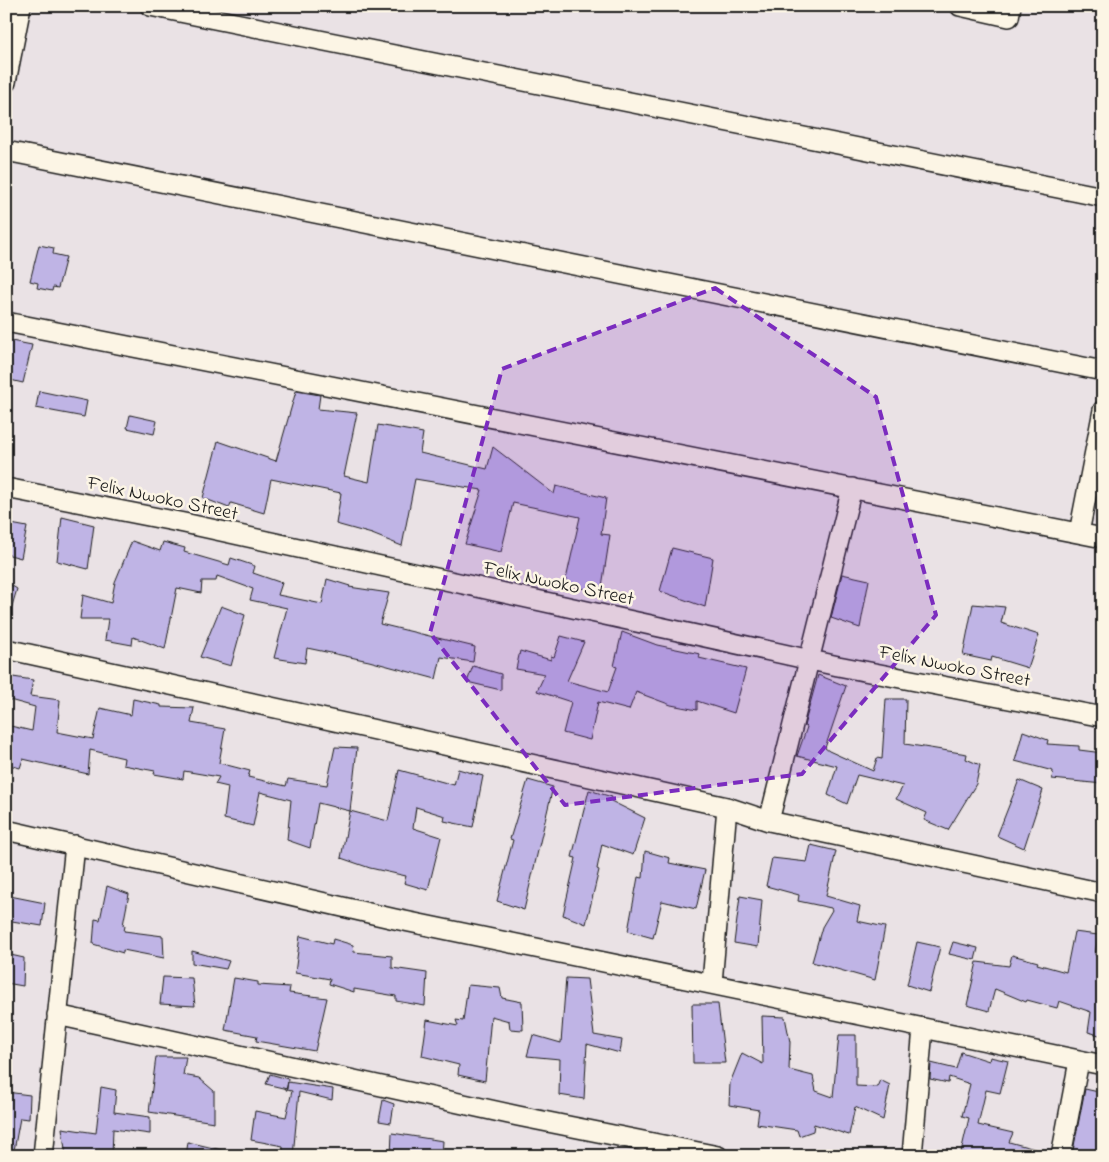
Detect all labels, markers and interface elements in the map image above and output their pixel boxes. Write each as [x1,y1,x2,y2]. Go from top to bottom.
street label: Felix Nwoko Street [83,469,241,530]
street label: Felix Nwoko Street [479,554,637,615]
street label: Felix Nwoko Street [875,638,1033,696]

